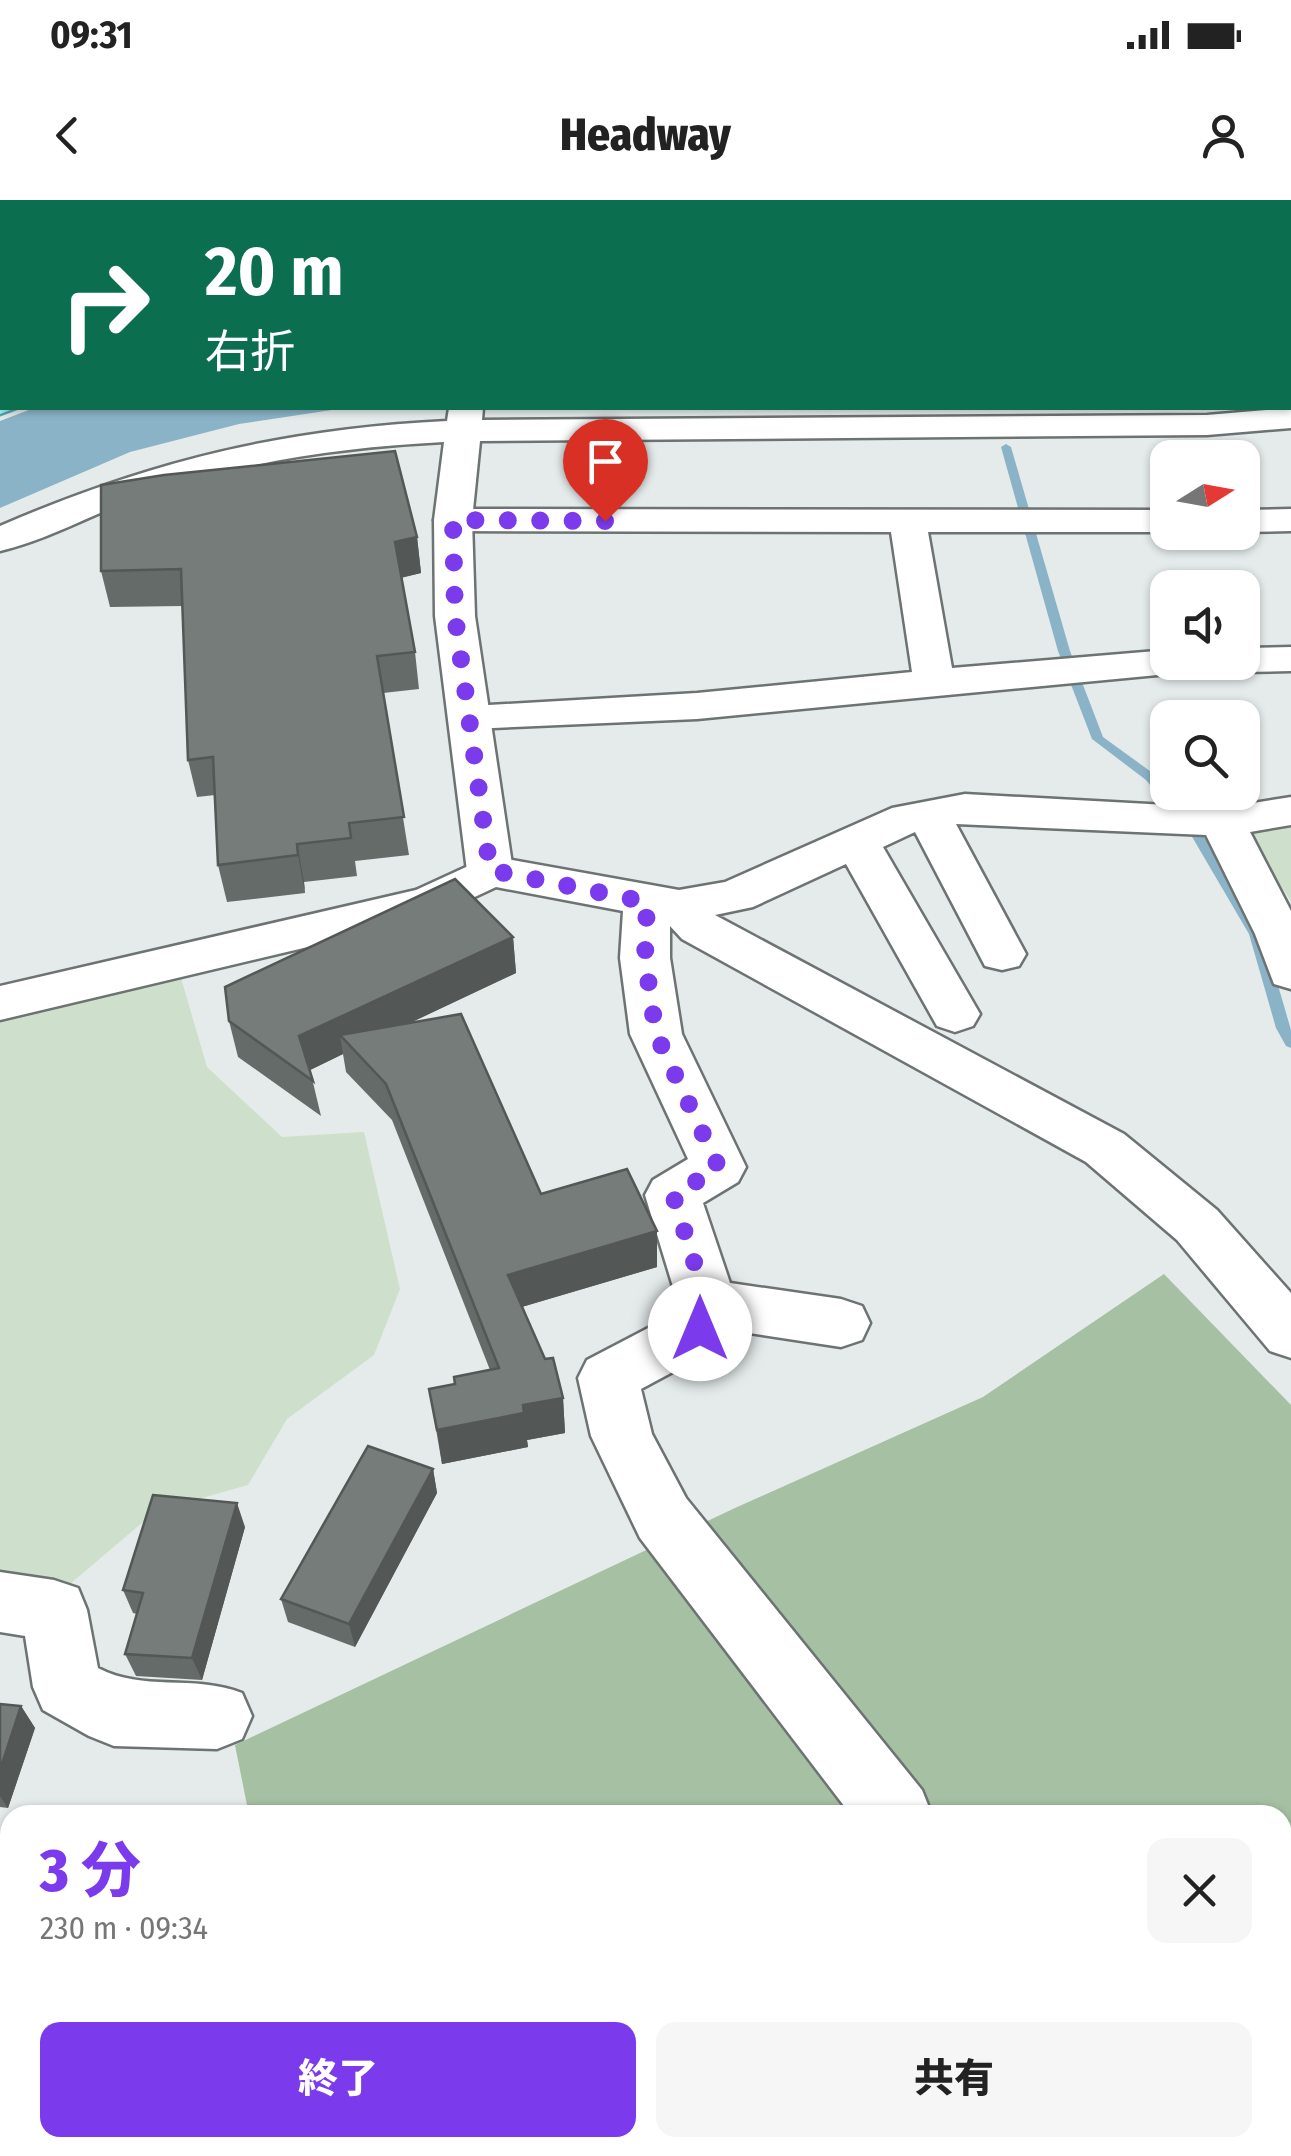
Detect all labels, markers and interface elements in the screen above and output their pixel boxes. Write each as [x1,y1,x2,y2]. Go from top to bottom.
text: 09:31 [50,12,133,58]
icon: back [40,108,95,163]
text: Headway [560,108,731,162]
icon: person [1196,108,1251,163]
text: 20 m [205,230,344,314]
icon: right [40,240,170,370]
text: 右折 [205,325,295,379]
pin [563,419,648,522]
icon: arrive [578,434,633,489]
north arrow [1150,440,1260,550]
map controls [1150,440,1260,810]
button: sound [1150,570,1260,680]
button: search [1150,700,1260,810]
position arrow [648,1277,752,1381]
text: 3 分 [40,1835,141,1907]
button: close [1147,1838,1252,1943]
text: 230 m · 09:34 [40,1909,208,1947]
button: 終了 [40,2022,636,2137]
button: 共有 [656,2022,1252,2137]

